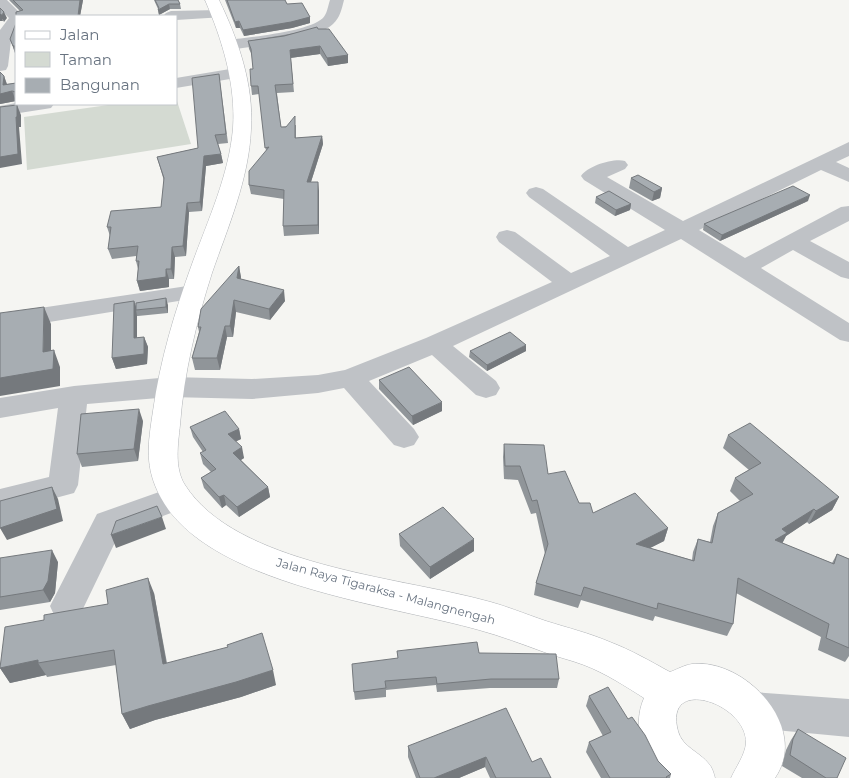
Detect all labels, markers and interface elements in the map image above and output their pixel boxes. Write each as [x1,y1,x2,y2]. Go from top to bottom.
legend [15,15,178,105]
text: Jalan [59,25,99,44]
text: Taman [60,50,112,69]
text: Bangunan [60,75,140,94]
street label: Jalan Raya Tigaraksa - Malangnengah [274,554,497,628]

